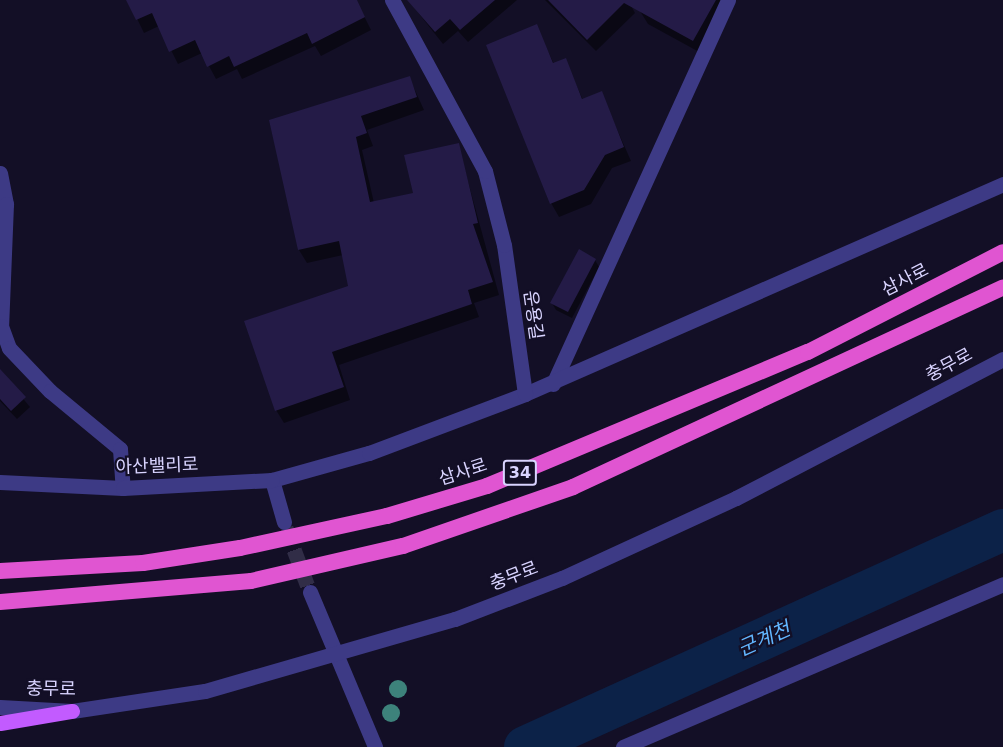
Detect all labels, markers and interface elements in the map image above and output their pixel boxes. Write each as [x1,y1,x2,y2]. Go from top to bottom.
street label: 삼사로 [878,259,932,301]
street label: 운용길 [519,289,547,341]
street label: 충무로 [922,344,976,386]
street label: 아산밸리로 [115,454,199,478]
street label: 삼사로 [436,454,490,490]
road number: 34 [502,460,538,486]
street label: 충무로 [487,557,541,595]
water label: 군계천 [734,617,794,661]
street label: 충무로 [26,678,76,700]

